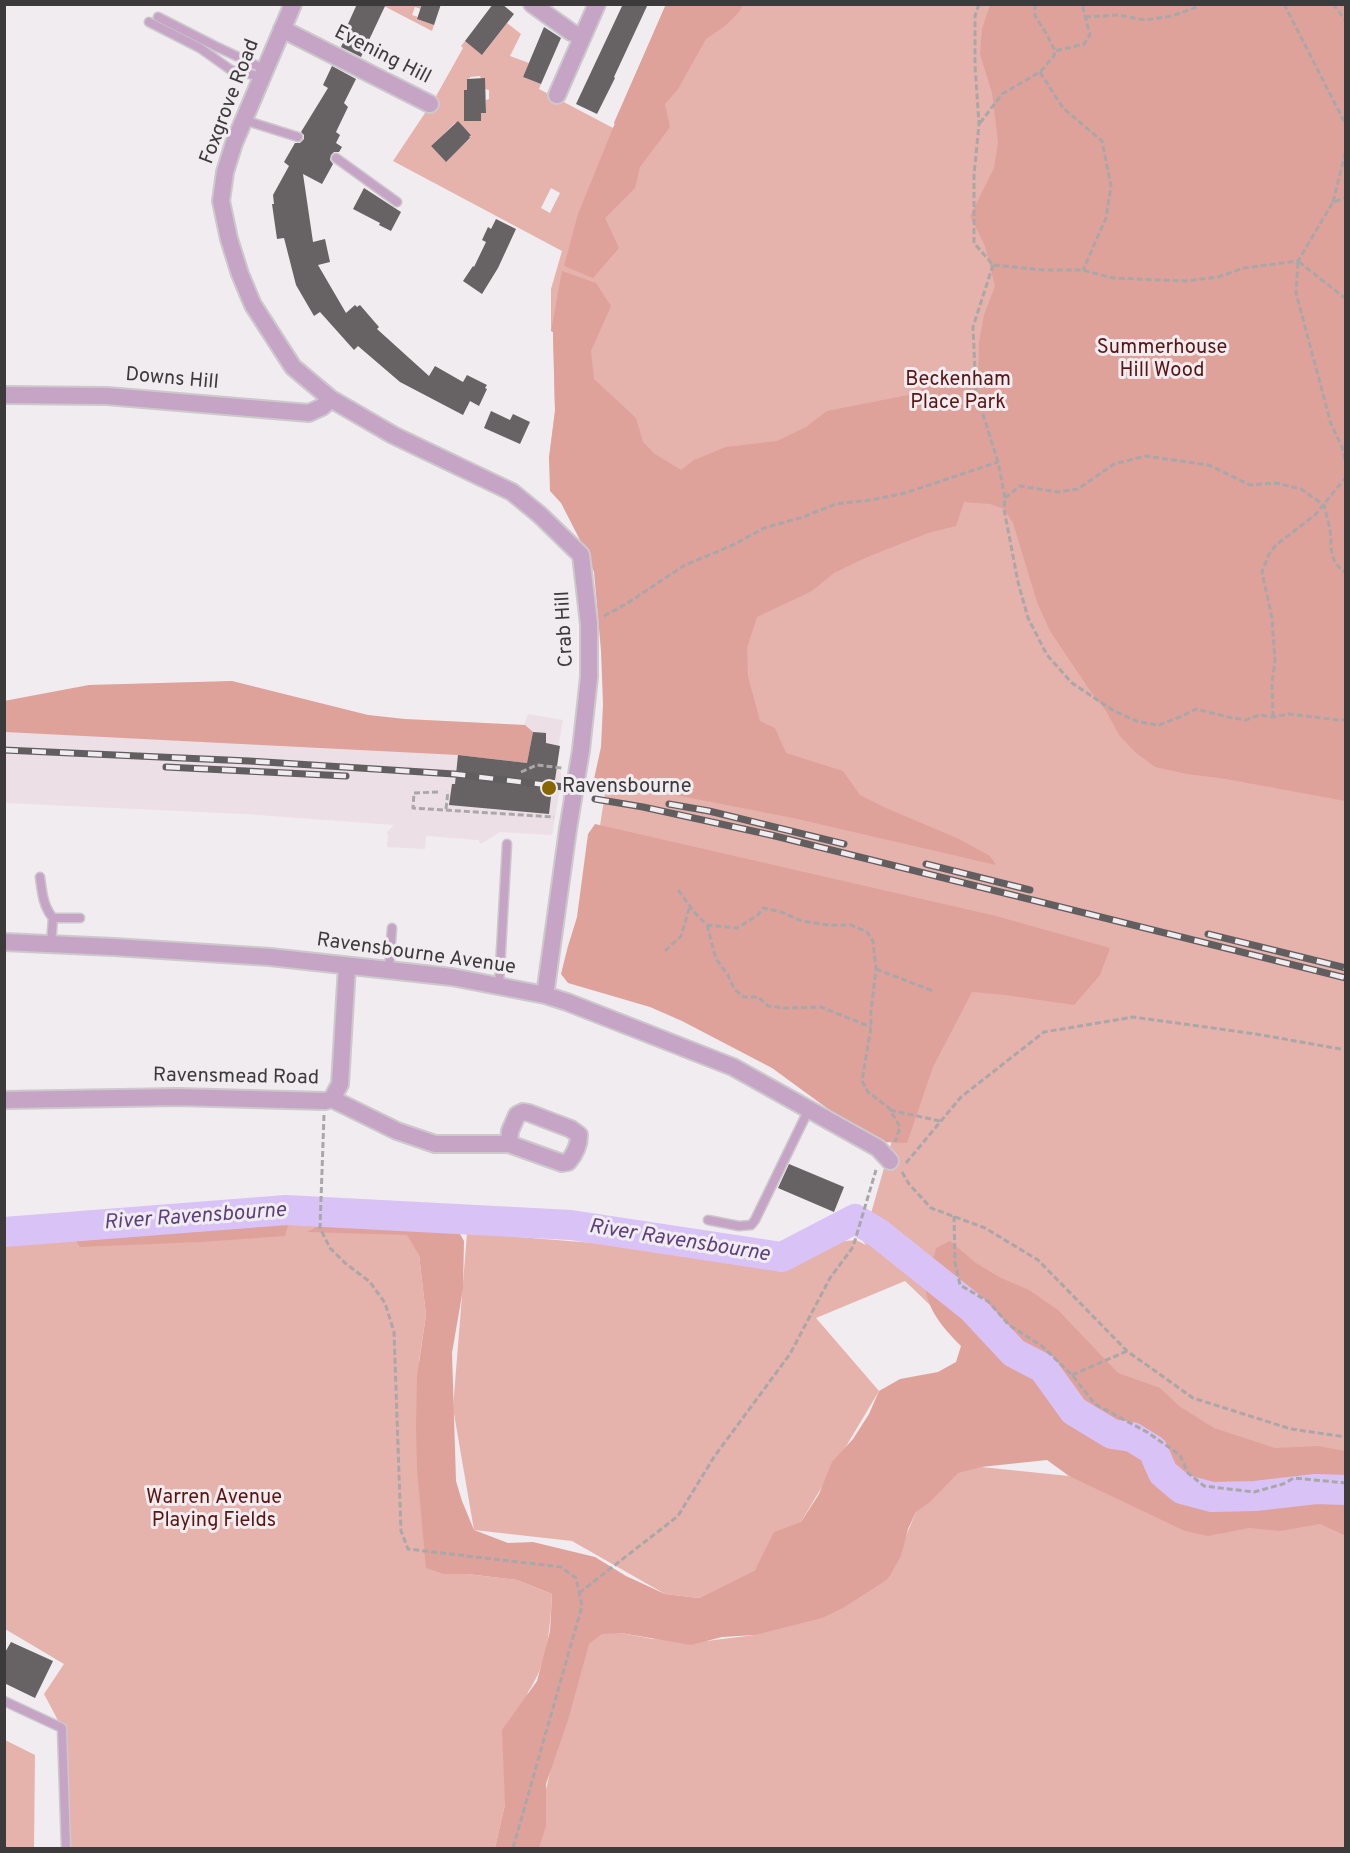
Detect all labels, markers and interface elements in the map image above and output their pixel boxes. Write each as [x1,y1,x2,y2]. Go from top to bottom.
street label: Evening Hill [330,21,434,91]
street label: Foxgrove Road [196,36,266,168]
park label: Summerhouse Hill Wood [1097,337,1227,384]
street label: Downs Hill [124,364,220,396]
park label: Beckenham Place Park [905,369,1011,416]
street label: Crab Hill [552,590,580,668]
place label: Ravensbourne [562,776,691,800]
marker: Ravensbourne [540,779,558,797]
street label: Ravensbourne Avenue [315,929,517,981]
street label: Ravensmead Road [153,1065,319,1091]
water label: River Ravensbourne [103,1199,287,1237]
water label: River Ravensbourne [587,1215,771,1269]
park label: Warren Avenue Playing Fields [146,1487,282,1534]

